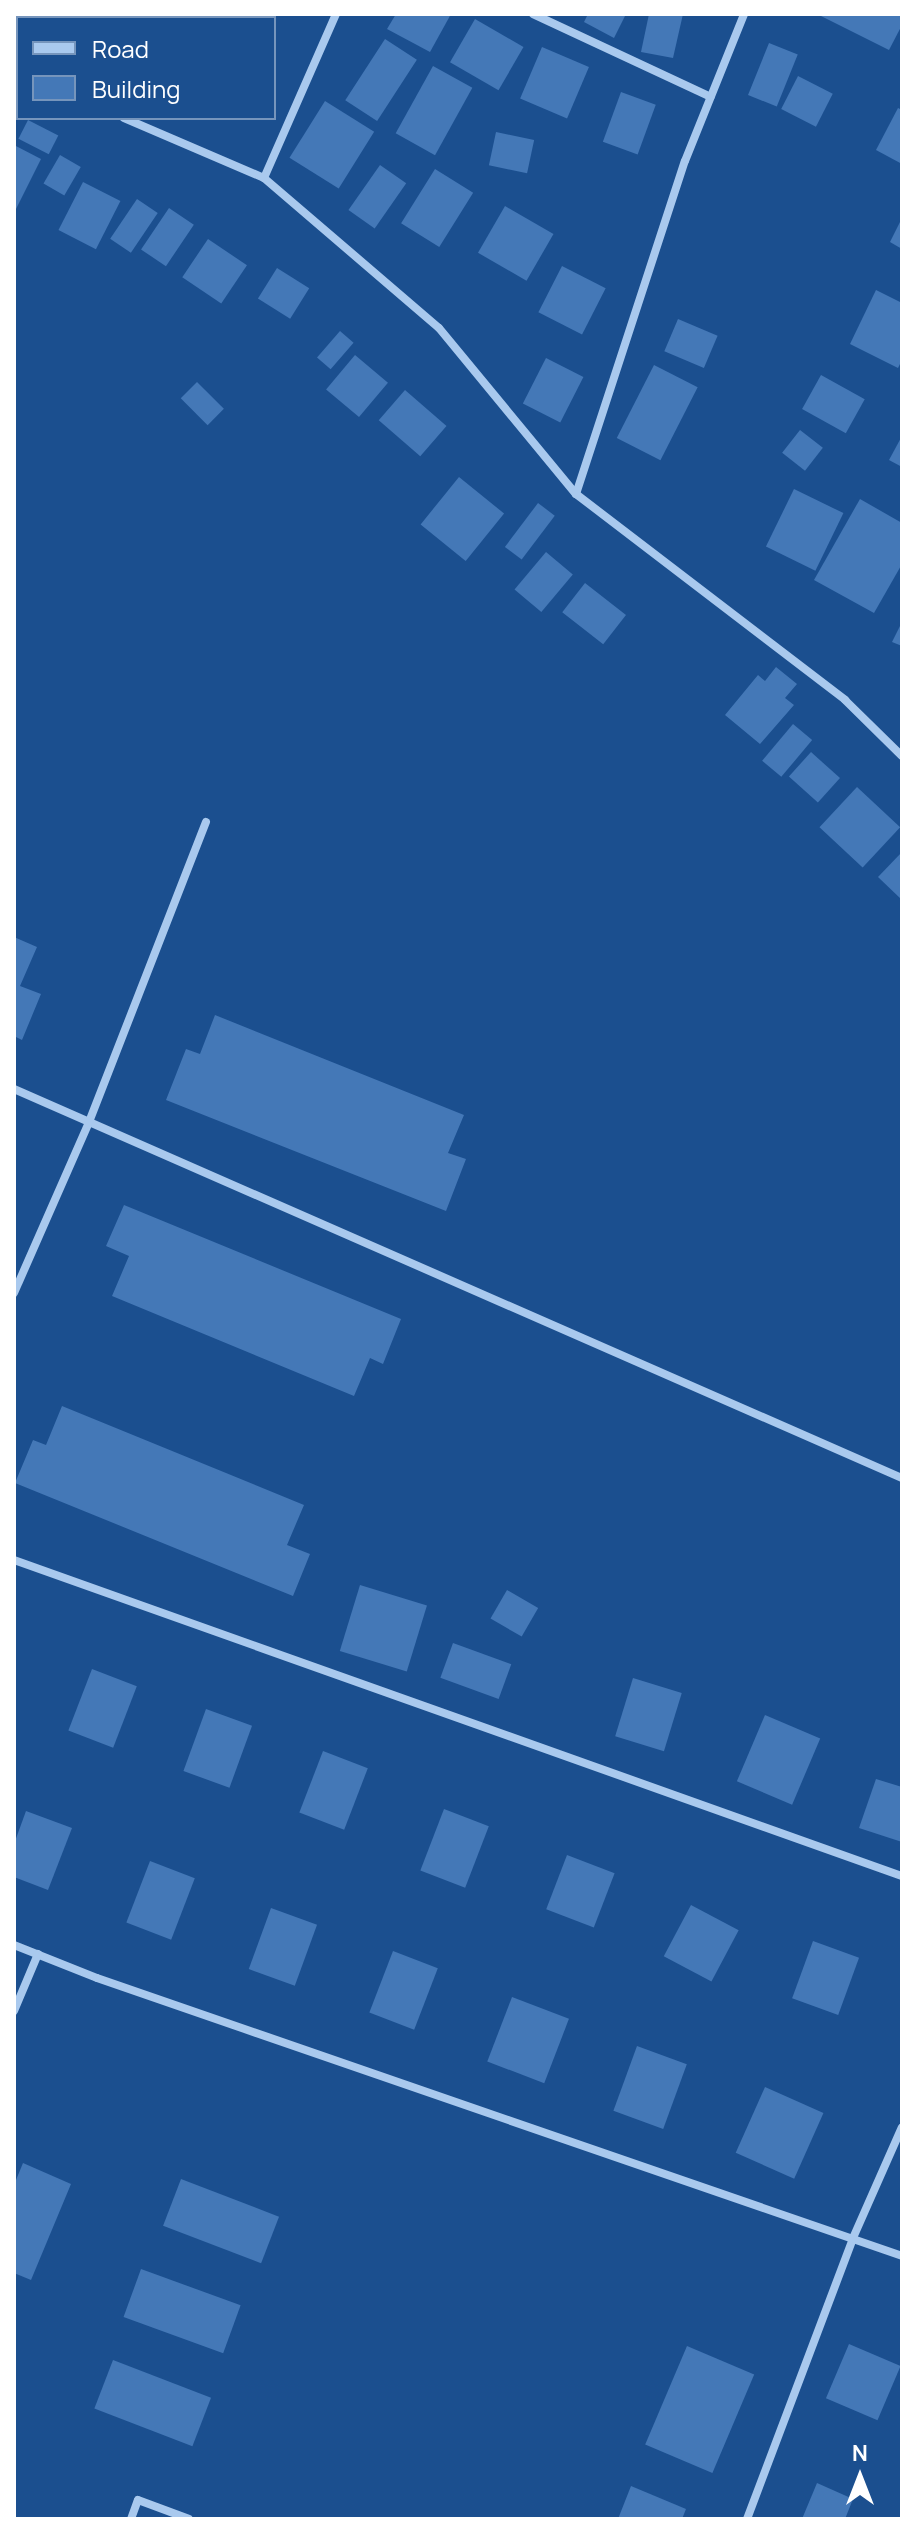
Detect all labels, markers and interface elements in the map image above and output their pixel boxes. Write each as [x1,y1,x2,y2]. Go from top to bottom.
legend [16,16,276,120]
text: Road [92,32,149,65]
text: Building [92,72,180,105]
north arrow [820,2437,900,2517]
text: N [852,2438,868,2468]

